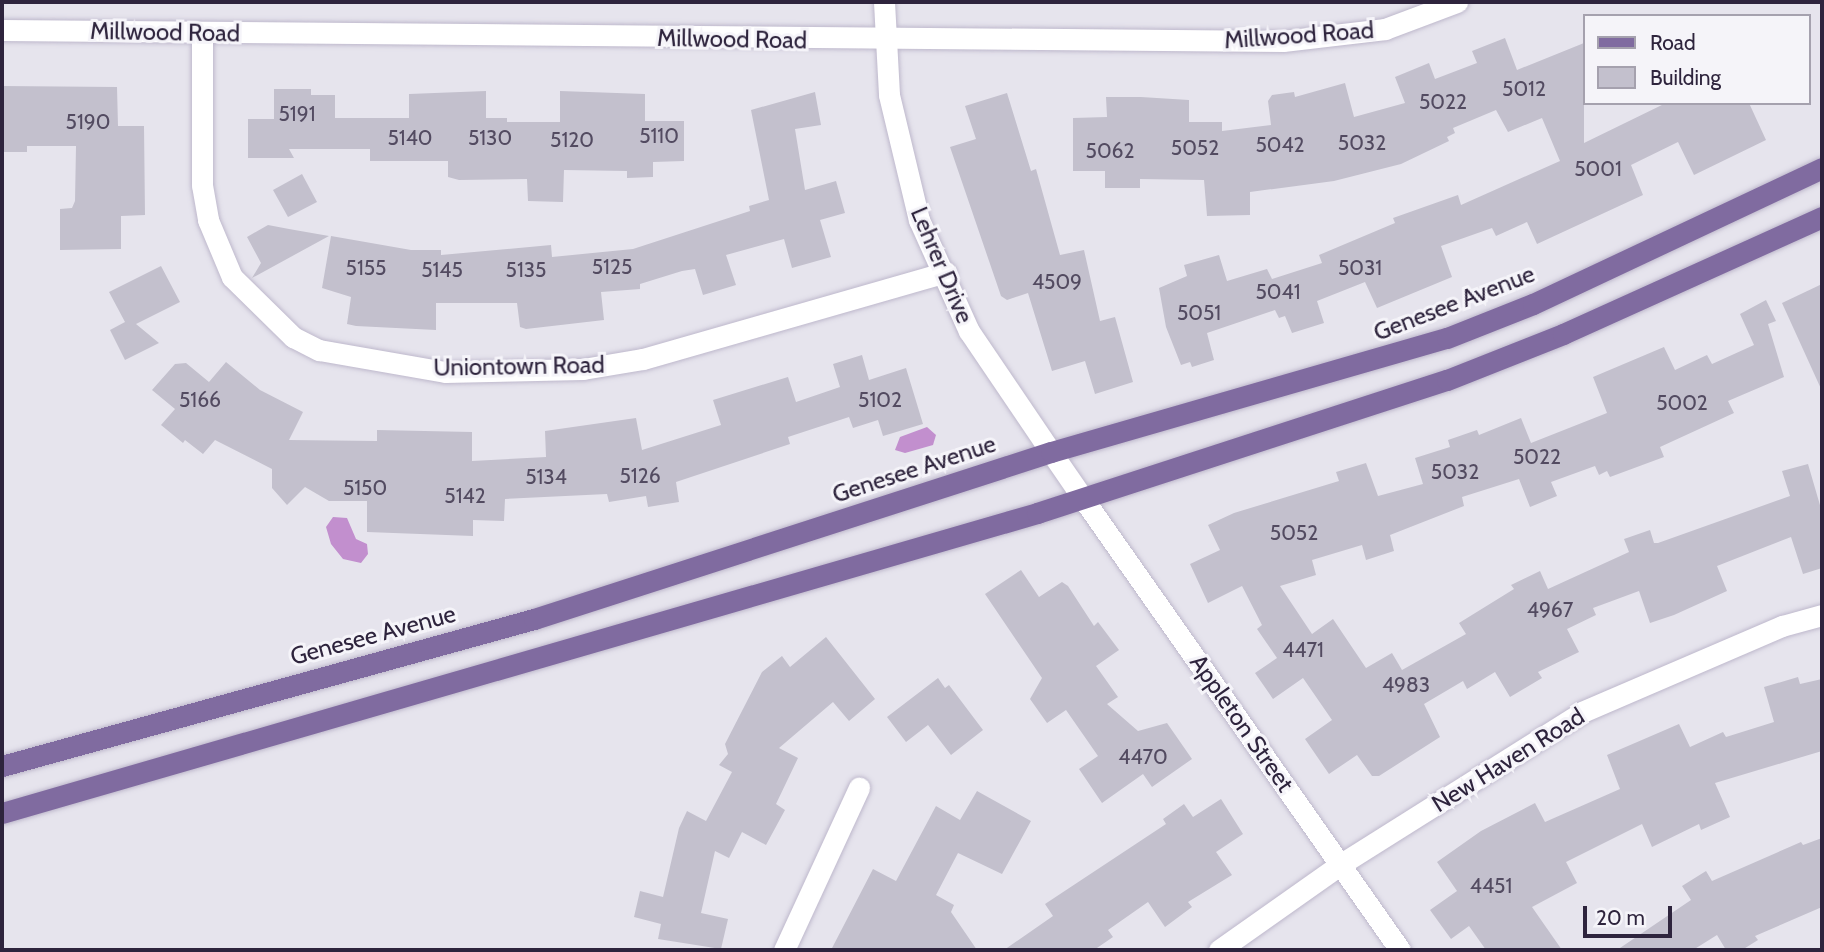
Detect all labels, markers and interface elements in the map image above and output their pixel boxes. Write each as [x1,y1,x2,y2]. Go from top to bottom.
legend [1582,14,1810,105]
street label: Millwood Road [1223,15,1375,55]
street label: Millwood Road [90,16,240,48]
street label: Millwood Road [657,23,807,55]
text: Road [1650,30,1696,55]
text: Building [1650,65,1721,90]
house number: 5012 [1502,76,1546,102]
house number: 5022 [1419,89,1467,115]
house number: 5191 [279,101,315,127]
house number: 5190 [66,109,110,135]
house number: 5110 [639,123,679,149]
house number: 5140 [387,125,433,151]
house number: 5130 [468,125,512,151]
house number: 5120 [550,127,594,153]
house number: 5032 [1338,130,1386,156]
house number: 5042 [1255,132,1305,158]
house number: 5052 [1171,135,1219,161]
house number: 5062 [1086,138,1134,164]
house number: 5001 [1574,156,1622,182]
street label: Lehrer Drive [905,203,979,327]
house number: 5125 [592,254,632,280]
house number: 5155 [346,255,386,281]
house number: 5031 [1338,255,1382,281]
house number: 5145 [421,257,463,283]
house number: 5135 [506,257,546,283]
street label: Genesee Avenue [1369,259,1539,347]
house number: 4509 [1032,269,1082,295]
house number: 5041 [1255,279,1301,305]
house number: 5051 [1177,300,1221,326]
street label: Uniontown Road [433,350,605,382]
house number: 5166 [179,387,221,413]
house number: 5102 [858,387,902,413]
house number: 5002 [1656,390,1708,416]
street label: Genesee Avenue [829,429,999,509]
house number: 5022 [1513,444,1561,470]
house number: 5032 [1431,459,1479,485]
house number: 5126 [619,463,661,489]
house number: 5134 [525,464,567,490]
house number: 5150 [343,475,387,501]
house number: 5142 [444,483,486,509]
house number: 5052 [1270,520,1318,546]
house number: 4967 [1527,597,1573,623]
street label: Genesee Avenue [287,599,459,671]
house number: 4471 [1282,637,1324,663]
street label: Appleton Street [1184,649,1300,797]
house number: 4983 [1382,672,1430,698]
street label: New Haven Road [1427,702,1589,818]
house number: 4470 [1118,744,1168,770]
house number: 4451 [1470,873,1512,899]
scale bar [1586,892,1675,936]
text: 20 m [1596,905,1645,930]

